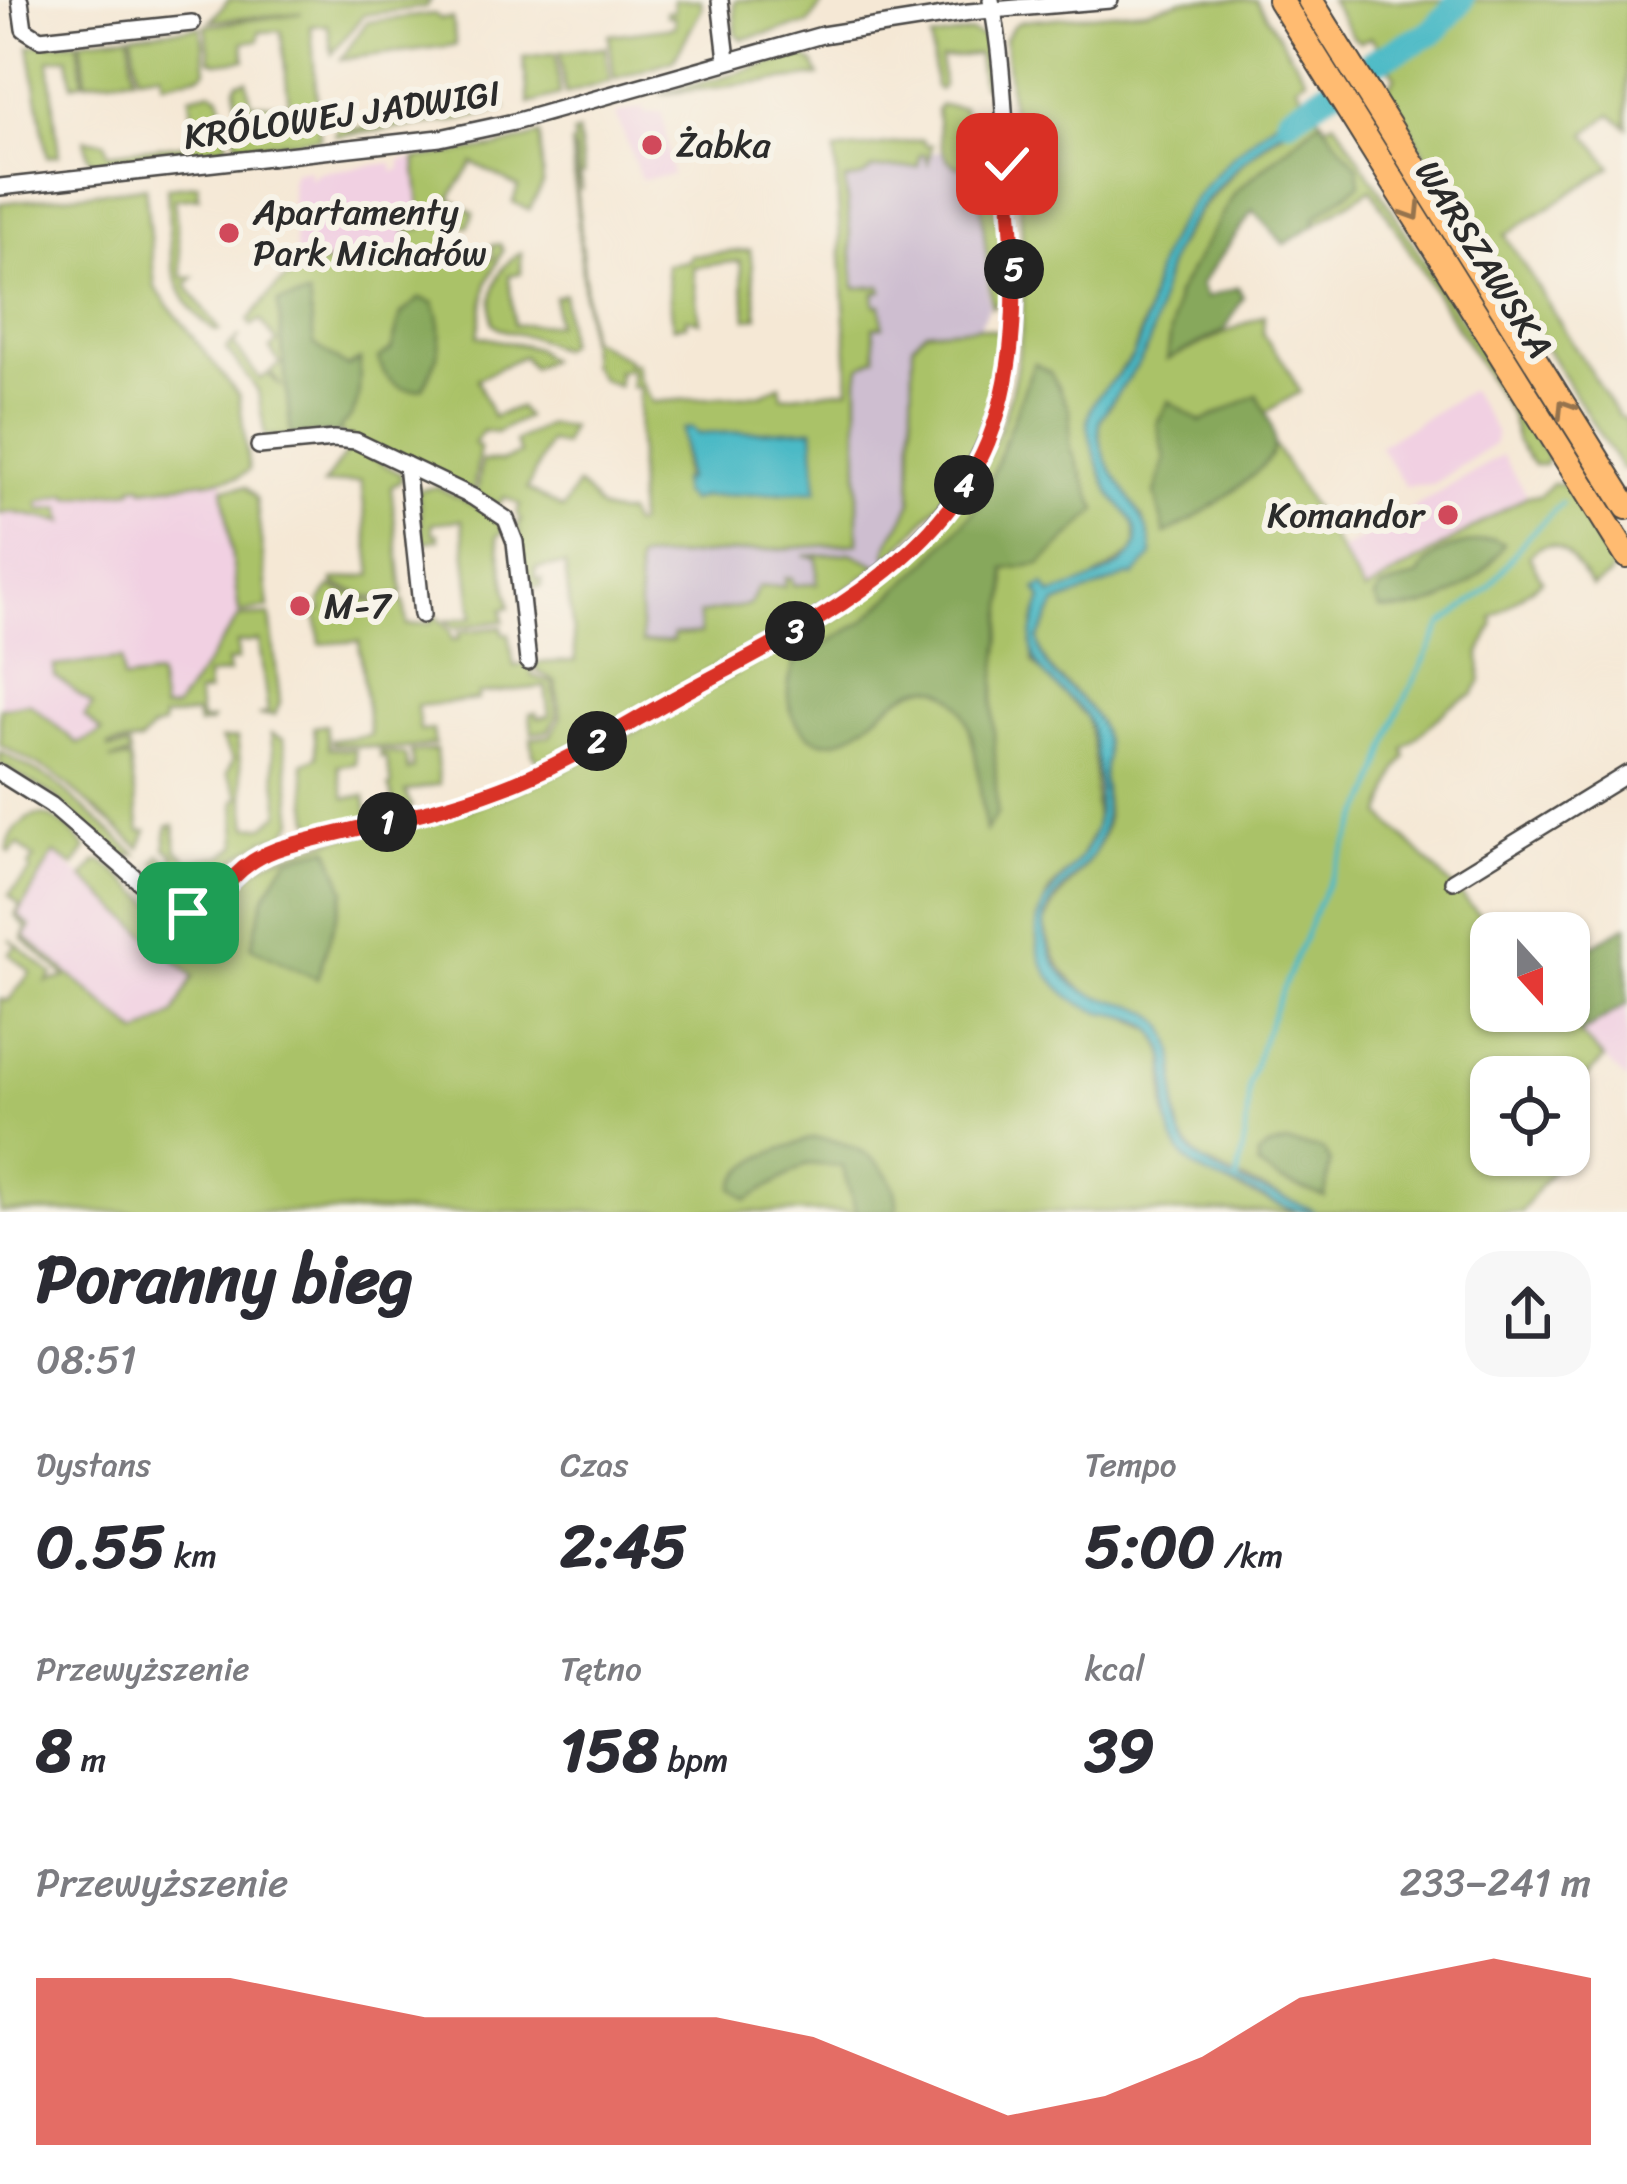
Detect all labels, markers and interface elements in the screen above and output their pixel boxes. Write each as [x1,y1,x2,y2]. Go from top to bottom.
street label: KRÓLOWEJ JADWIGI [180,61,504,169]
place label: Żabka [676,113,772,177]
pin [956,113,1058,215]
icon: check [974,131,1040,197]
marker: Żabka [639,132,665,158]
street label: WARSZAWSKA [1397,147,1571,371]
place label: Apartamenty Park Michałów [252,180,487,285]
one-way arrow [1398,199,1421,221]
marker: Apartamenty Park Michałów [216,220,242,246]
pin: 5 [984,239,1044,299]
text: 5 [1004,240,1024,298]
one-way arrow [1557,399,1579,421]
pin: 4 [934,455,994,515]
text: 4 [954,456,974,514]
place label: Komandor [1267,483,1426,547]
marker: Komandor [1435,502,1461,528]
place label: M-7 [324,574,393,638]
marker: M-7 [287,593,313,619]
pin: 3 [765,601,825,661]
text: 3 [786,602,804,660]
pin: 2 [567,711,627,771]
text: 2 [587,712,607,770]
pin: 1 [357,792,417,852]
text: 1 [380,793,394,851]
pin [137,862,239,964]
icon: arrive [155,880,221,946]
north arrow [1470,912,1590,1032]
map controls [1470,912,1590,1176]
button: locate [1470,1056,1590,1176]
text: Poranny bieg [36,1221,413,1338]
button: share [1465,1251,1591,1377]
text: 08:51 [36,1325,137,1394]
text: Dystans [36,1436,151,1494]
text: Czas [560,1436,628,1494]
text: Tempo [1085,1436,1177,1494]
text: 0.55 [36,1494,165,1600]
text: 2:45 [560,1494,687,1600]
text: 5:00 [1085,1494,1215,1600]
text: km [165,1527,217,1585]
text: /km [1215,1527,1283,1585]
text: Przewyższenie [36,1640,249,1698]
text: Tętno [560,1640,642,1698]
text: kcal [1085,1640,1145,1698]
text: 8 [36,1698,72,1804]
text: 158 [560,1698,659,1804]
text: 39 [1085,1698,1154,1804]
text: m [72,1731,106,1789]
text: bpm [659,1731,728,1789]
text: Przewyższenie [36,1848,288,1917]
text: 233–241 m [1400,1848,1591,1917]

